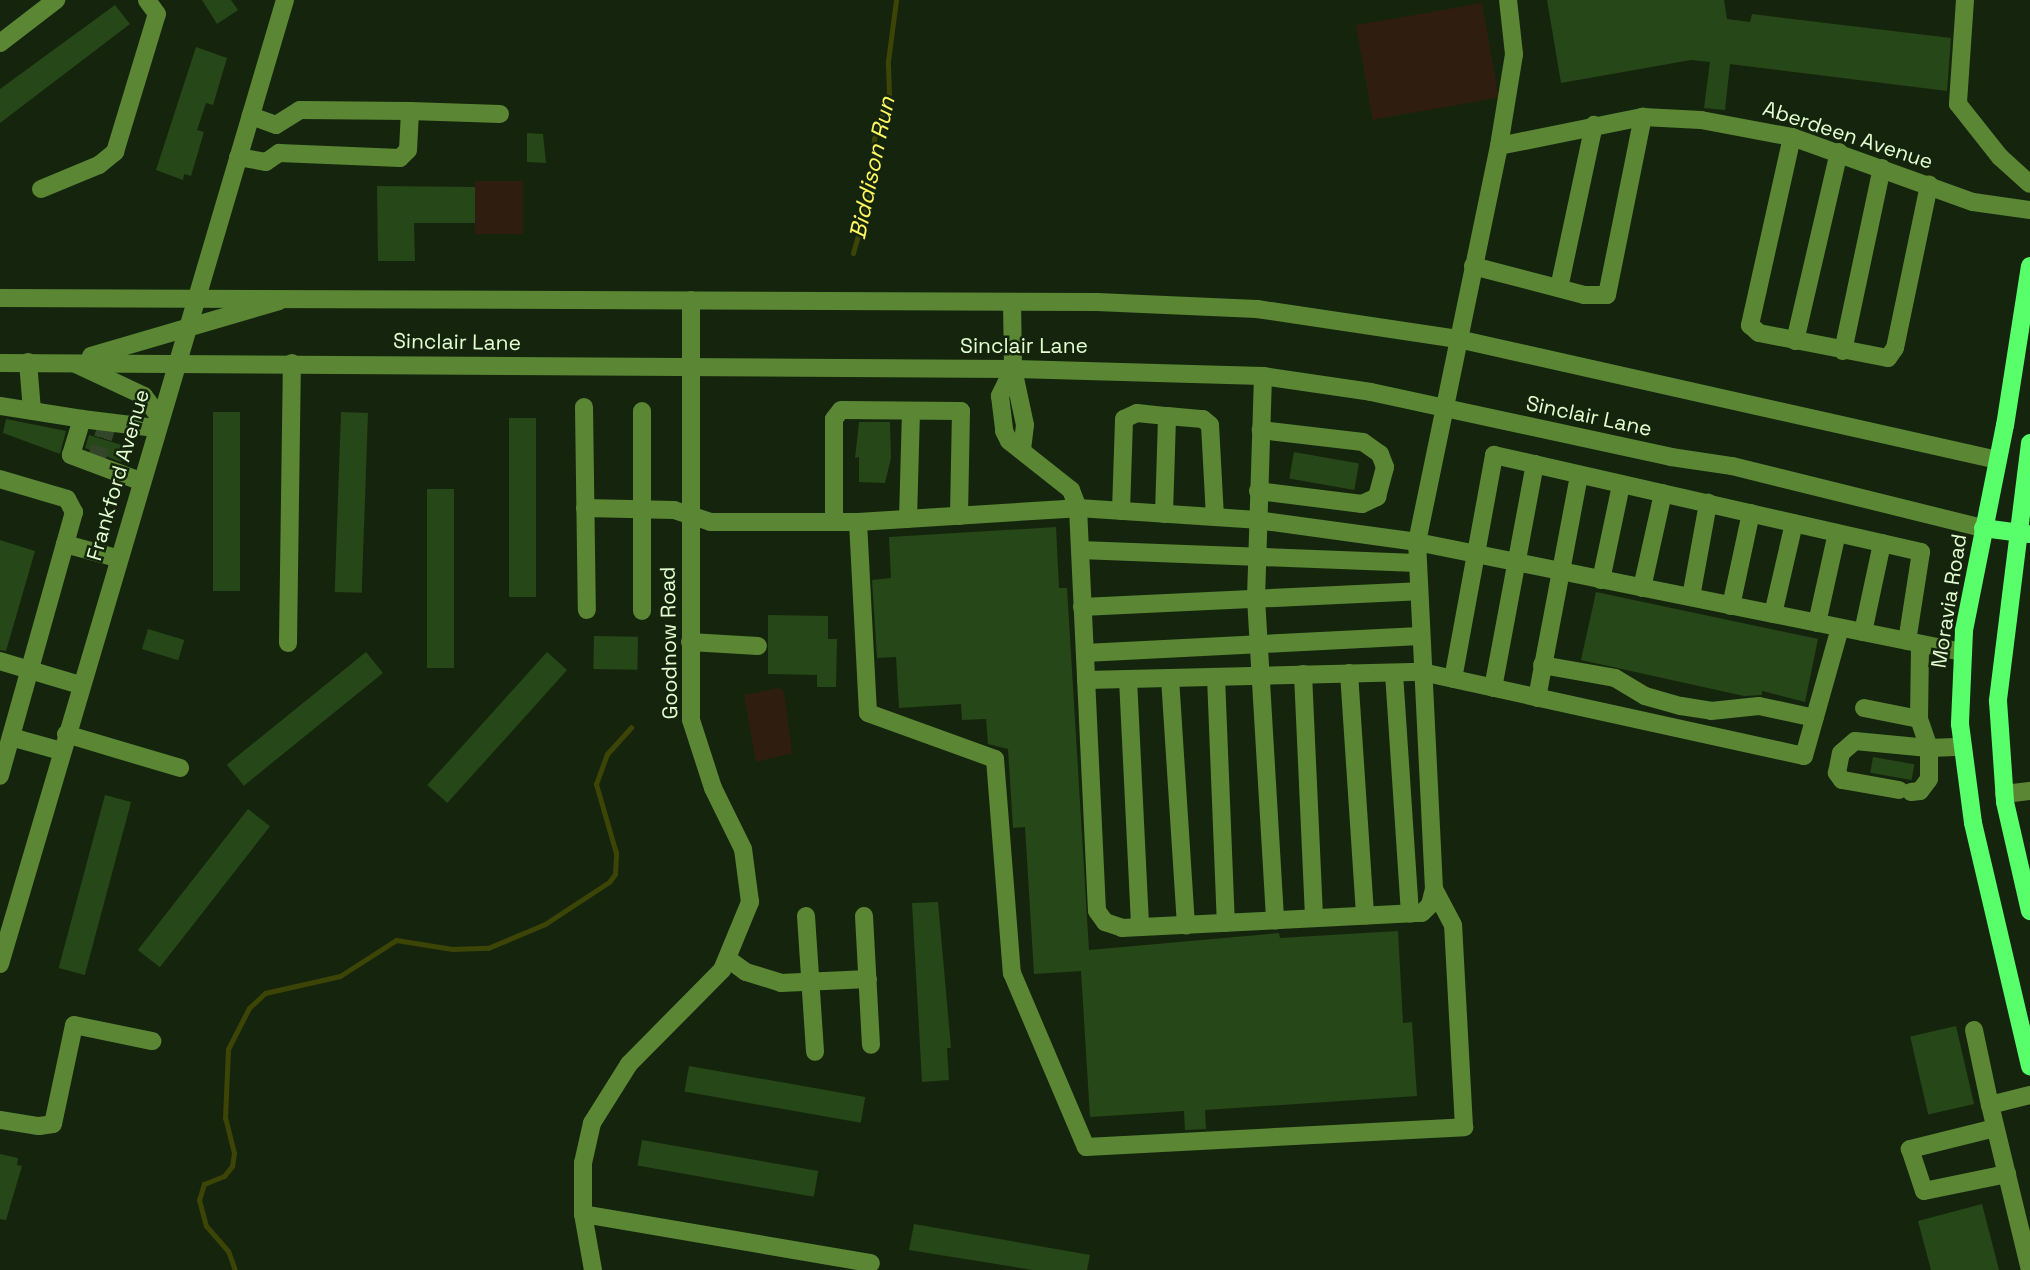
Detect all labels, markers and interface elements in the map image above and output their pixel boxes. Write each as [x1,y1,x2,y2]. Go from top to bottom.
water label: Biddison Run [843,94,901,242]
street label: Aberdeen Avenue [1760,96,1936,174]
street label: Sinclair Lane [393,328,521,356]
street label: Sinclair Lane [960,333,1088,359]
street label: Frankford Avenue [81,386,155,564]
street label: Sinclair Lane [1524,390,1654,442]
street label: Moravia Road [1926,532,1972,670]
street label: Goodnow Road [655,566,683,720]

